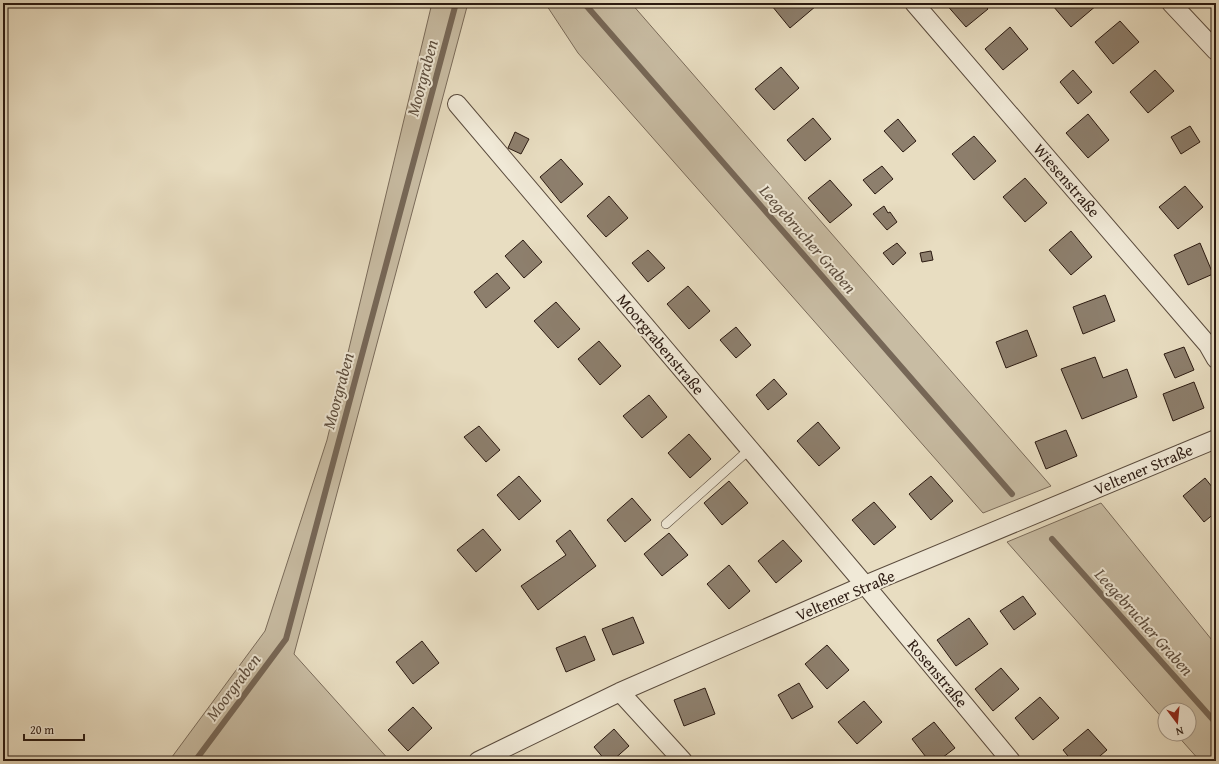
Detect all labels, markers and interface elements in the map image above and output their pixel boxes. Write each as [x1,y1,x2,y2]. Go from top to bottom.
water label: Moorgraben [399,36,444,119]
street label: Wiesenstraße [1028,138,1106,222]
water label: Leegebrucher Graben [753,178,863,299]
street label: Moorgrabenstraße [611,288,711,400]
water label: Moorgraben [315,349,360,432]
street label: Veltener Straße [1090,437,1196,501]
water label: Leegebrucher Graben [1088,562,1200,681]
street label: Veltener Straße [792,563,898,627]
street label: Rosenstraße [902,633,974,713]
water label: Moorgraben [199,648,266,725]
north arrow [1157,702,1197,742]
scale bar [24,716,84,742]
text: 20 m [30,721,54,738]
text: N [1173,723,1185,740]

